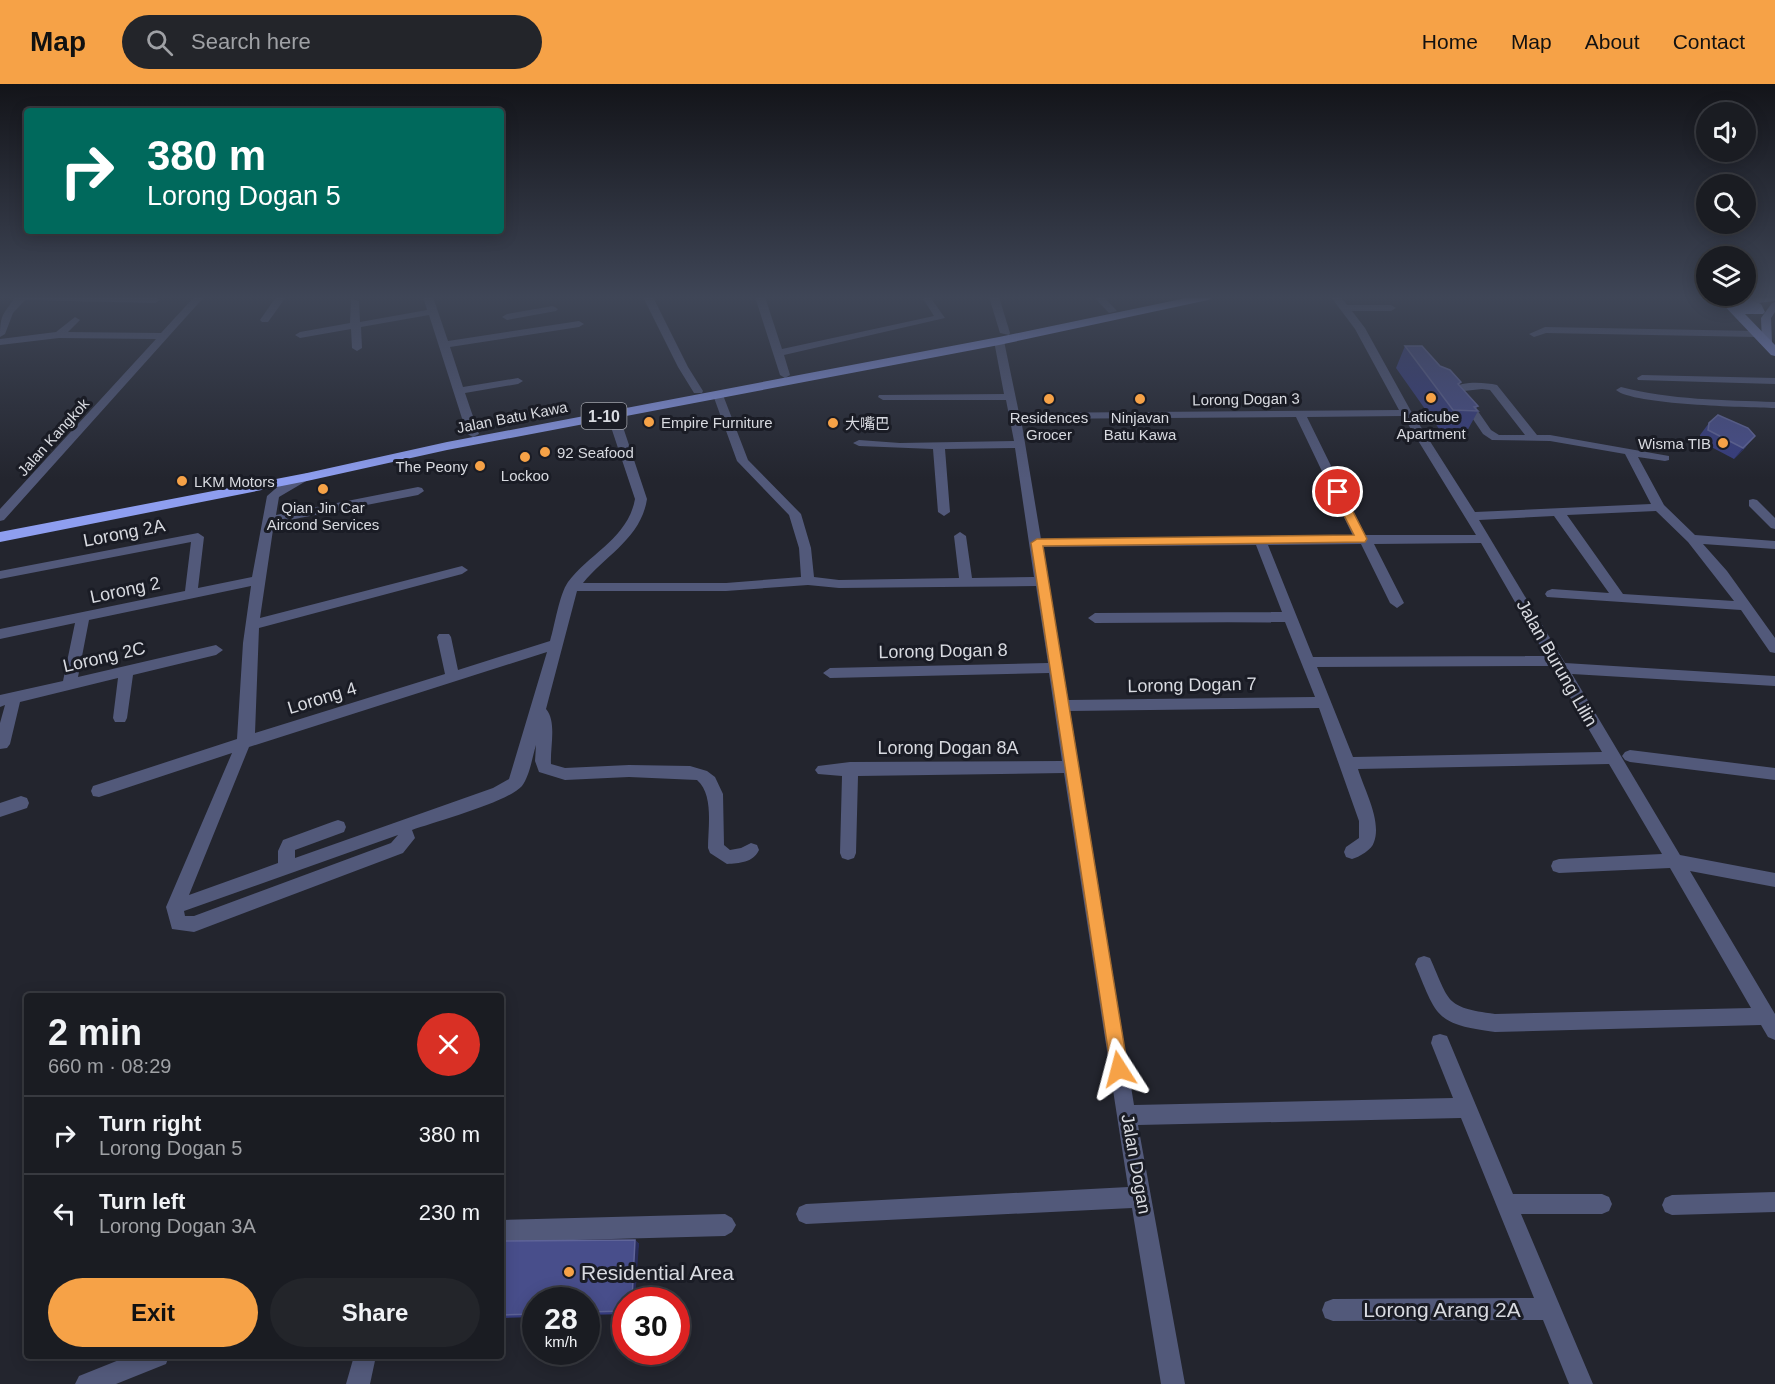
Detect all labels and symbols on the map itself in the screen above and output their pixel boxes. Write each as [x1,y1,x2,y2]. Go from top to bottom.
street label: Lorong Dogan 3 [1192,390,1300,408]
marker: Laticube Apartment [1424,391,1438,405]
marker: Residences Grocer [1042,392,1056,406]
marker: Ninjavan Batu Kawa [1133,392,1147,406]
street label: Jalan Kangkok [14,394,93,479]
street label: Jalan Batu Kawa [455,398,570,436]
road number: 1-10 [582,403,626,429]
place label: Laticube Apartment [1396,408,1466,442]
place label: Residences Grocer [1010,409,1088,443]
place label: Ninjavan Batu Kawa [1104,409,1177,443]
place label: Empire Furniture [661,414,773,431]
marker: Empire Furniture [642,415,656,429]
place label: 大嘴巴 [845,415,890,432]
marker: 大嘴巴 [826,416,840,430]
place label: Wisma TIB [1638,435,1711,452]
marker: Wisma TIB [1716,436,1730,450]
place label: 92 Seafood [557,444,634,461]
marker: 92 Seafood [538,445,552,459]
marker: Lockoo [518,450,532,464]
place label: The Peony [395,458,468,475]
marker: The Peony [473,459,487,473]
pin [1312,466,1363,517]
place label: Lockoo [501,467,549,484]
place label: LKM Motors [194,473,275,490]
marker: LKM Motors [175,474,189,488]
marker: Qian Jin Car Aircond Services [316,482,330,496]
place label: Qian Jin Car Aircond Services [267,499,379,533]
street label: Lorong 2A [81,515,167,551]
street label: Lorong 2 [88,573,162,607]
street label: Jalan Burung Lilin [1513,596,1601,730]
street label: Lorong 2C [61,638,147,676]
street label: Lorong Dogan 8 [878,640,1008,662]
street label: Lorong Dogan 7 [1127,674,1257,696]
street label: Lorong 4 [285,678,359,718]
street label: Lorong Dogan 8A [877,738,1019,758]
position arrow [1087,1037,1151,1101]
street label: Jalan Dogan [1117,1112,1155,1216]
place label: Residential Area [581,1261,734,1284]
marker: Residential Area [562,1265,576,1279]
speed limit sign: 30 [612,1287,690,1365]
street label: Lorong Arang 2A [1363,1298,1521,1321]

